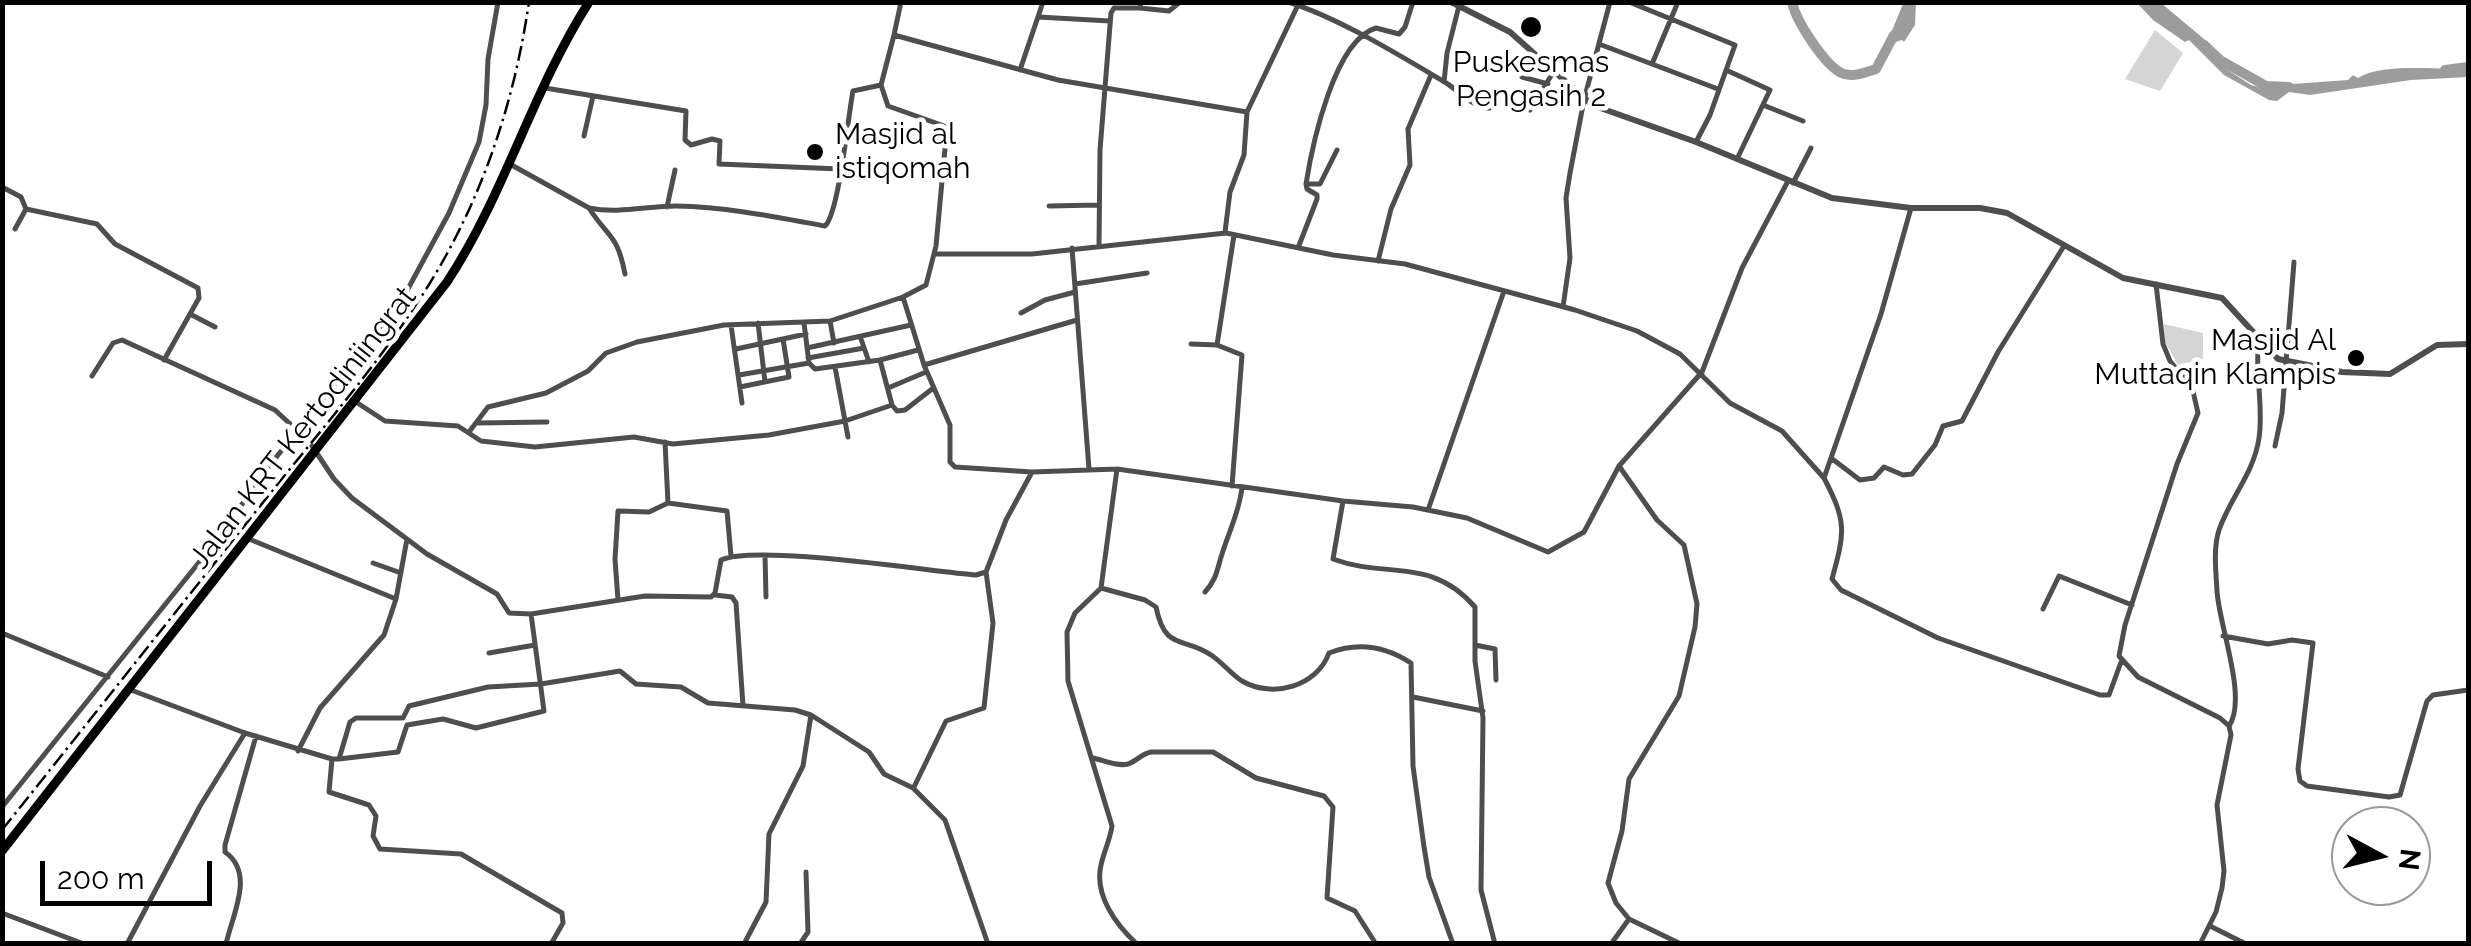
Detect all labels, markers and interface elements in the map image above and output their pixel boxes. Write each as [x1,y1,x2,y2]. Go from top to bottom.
marker: Puskesmas Pengasih 2 [1518,14,1544,40]
place label: Puskesmas Pengasih 2 [1453,45,1609,116]
place label: Masjid al istiqomah [835,117,970,188]
marker: Masjid al istiqomah [804,141,826,163]
street label: Jalan KRT Kertodiniingrat [182,280,424,576]
place label: Masjid Al Muttaqin Klampis [2094,323,2336,394]
marker: Masjid Al Muttaqin Klampis [2345,347,2367,369]
north arrow [2331,806,2431,906]
scale bar [45,841,218,903]
text: N [2392,847,2427,872]
text: 200 m [57,861,145,896]

